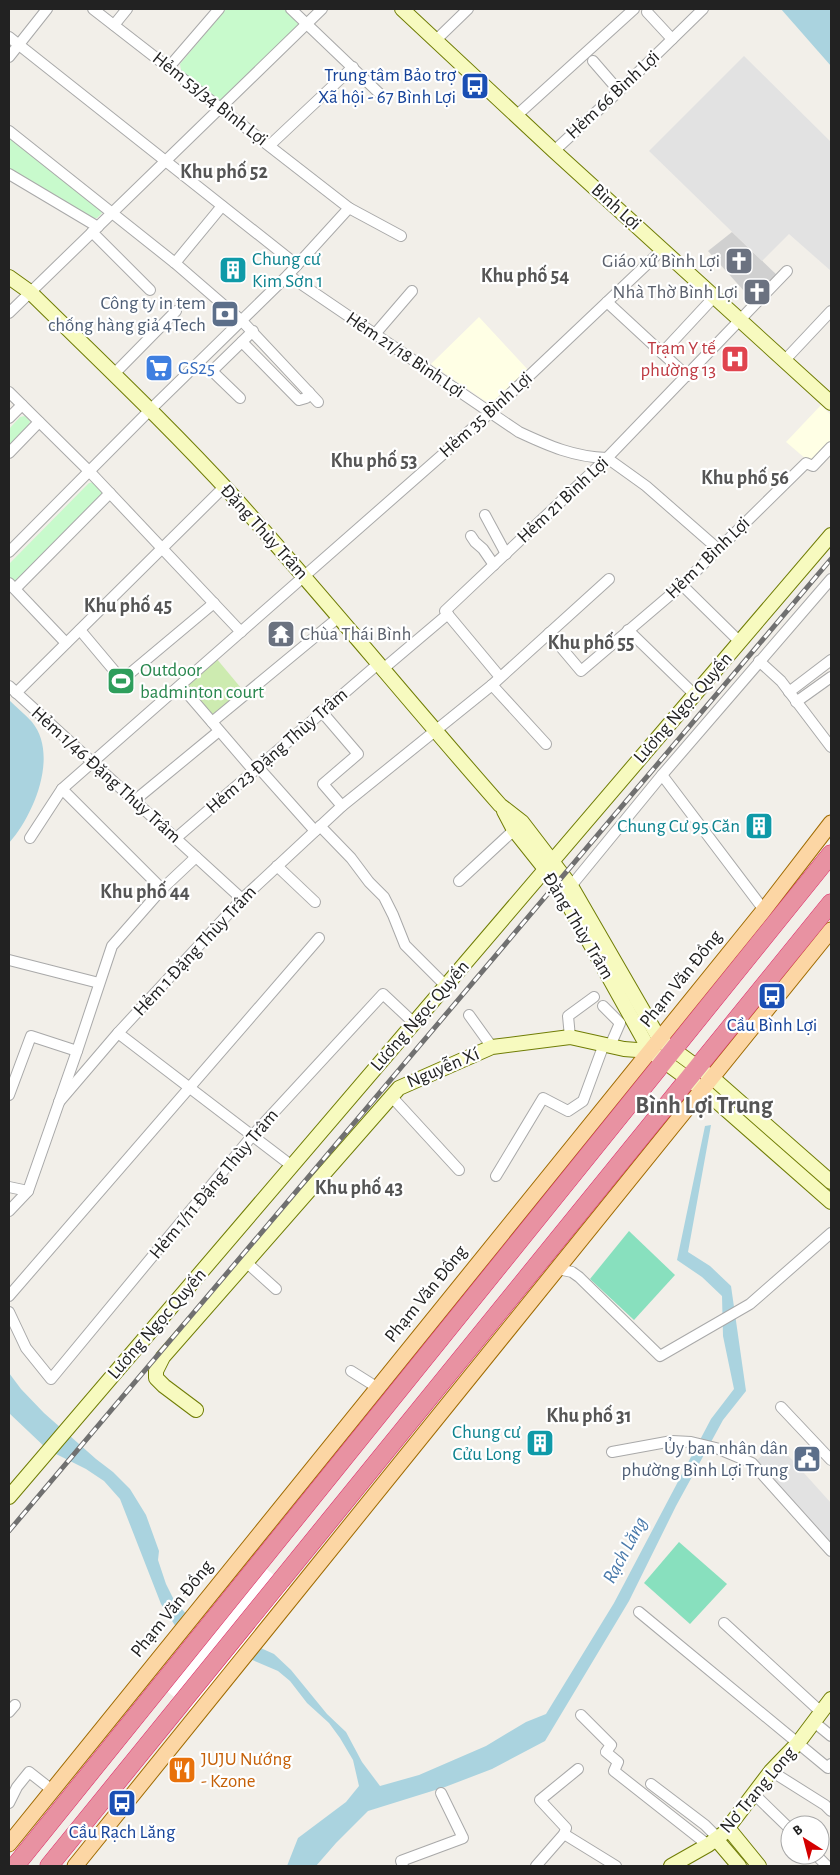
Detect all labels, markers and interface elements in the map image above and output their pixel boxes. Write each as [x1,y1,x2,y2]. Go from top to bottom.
street label: Hẻm 66 Bình Lợi [563,47,663,143]
street label: Hẻm 53/34 Bình Lợi [149,48,271,150]
place label: Trung tâm Bảo trợ Xã hội - 67 Bình Lợi [318,66,457,107]
bus stop icon: Trung tâm Bảo trợ Xã hội - 67 Bình Lợi [460,71,490,101]
district label: Khu phố 52 [180,160,268,182]
street label: Bình Lợi [588,180,644,234]
church icon: Giáo xứ Bình Lợi [724,246,754,276]
place label: Chung cư Kim Sơn 1 [252,250,323,291]
place label: Giáo xứ Bình Lợi [602,252,720,271]
building icon: Chung cư Kim Sơn 1 [218,255,248,285]
district label: Khu phố 54 [481,264,569,286]
church icon: Nhà Thờ Bình Lợi [742,277,772,307]
place label: Nhà Thờ Bình Lợi [613,283,738,302]
place label: Công ty in tem chống hàng giả 4Tech [48,294,206,335]
bank icon: Công ty in tem chống hàng giả 4Tech [210,299,240,329]
street label: Hẻm 21/18 Bình Lợi [342,308,468,402]
place label: Trạm Y tế phường 13 [640,339,716,380]
hospital icon: Trạm Y tế phường 13 [720,344,750,374]
supermarket icon: GS25 [144,353,174,383]
place label: GS25 [178,359,215,378]
street label: Hẻm 35 Bình Lợi [436,369,536,461]
district label: Khu phố 53 [331,449,417,471]
street label: Hẻm 21 Bình Lợi [514,453,612,547]
district label: Khu phố 56 [701,466,789,488]
street label: Đặng Thùy Trâm [216,481,312,583]
street label: Hẻm 1 Bình Lợi [662,513,754,603]
district label: Khu phố 45 [84,594,172,616]
temple icon: Chùa Thái Bình [266,619,296,649]
place label: Chùa Thái Bình [300,625,411,644]
district label: Khu phố 55 [548,631,635,653]
street label: Lương Ngọc Quyến [630,649,736,767]
place label: Outdoor badminton court [140,661,264,702]
sports icon: Outdoor badminton court [106,666,136,696]
street label: Hẻm 23 Đặng Thùy Trâm [203,685,351,817]
street label: Hẻm 1/46 Đặng Thùy Trâm [28,703,184,847]
building icon: Chung Cư 95 Căn [744,811,774,841]
place label: Chung Cư 95 Căn [617,817,740,836]
street label: Đặng Thùy Trâm [539,869,617,983]
district label: Khu phố 44 [100,880,190,902]
street label: Hẻm 1 Đặng Thùy Trâm [130,882,260,1020]
street label: Phạm Văn Đồng [636,926,726,1031]
street label: Lương Ngọc Quyến [367,957,473,1075]
bus stop icon: Cầu Bình Lợi [757,981,787,1011]
place label: Cầu Bình Lợi [727,1016,817,1035]
street label: Nguyễn Xí [404,1043,482,1092]
district label: Bình Lợi Trung [635,1094,774,1118]
street label: Hẻm 1/11 Đặng Thùy Trâm [146,1106,282,1262]
district label: Khu phố 43 [315,1176,403,1198]
street label: Phạm Văn Đồng [381,1241,471,1346]
street label: Lương Ngọc Quyến [104,1265,210,1383]
district label: Khu phố 31 [546,1404,632,1426]
place label: Chung cư Cửu Long [452,1423,522,1464]
building icon: Chung cư Cửu Long [525,1428,555,1458]
place label: Ủy ban nhân dân phường Bình Lợi Trung [622,1437,789,1480]
public building icon: Ủy ban nhân dân phường Bình Lợi Trung [792,1444,822,1474]
water label: Rạch Lăng [599,1513,651,1587]
street label: Phạm Văn Đồng [127,1556,217,1661]
street label: Nơ Trang Long [717,1743,800,1837]
place label: JUJU Nướng - Kzone [201,1750,292,1791]
restaurant icon: JUJU Nướng - Kzone [167,1755,197,1785]
bus stop icon: Cầu Rạch Lăng [107,1788,137,1818]
north arrow [780,1815,830,1865]
text: B [791,1822,805,1838]
place label: Cầu Rạch Lăng [69,1823,176,1842]

